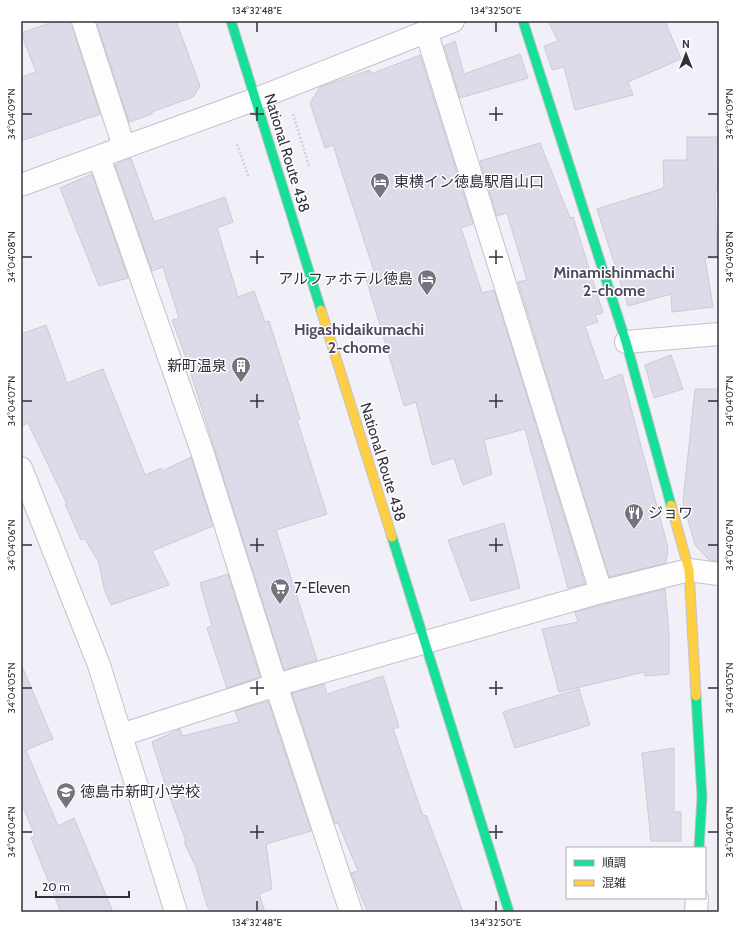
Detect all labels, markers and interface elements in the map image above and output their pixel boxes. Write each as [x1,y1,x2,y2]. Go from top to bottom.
text: 134°32'48"E [232,4,282,17]
text: 134°32'50"E [471,4,522,17]
north arrow [666,34,706,74]
text: N [682,37,690,51]
text: 34°04'09"N [5,88,18,140]
text: 34°04'09"N [723,88,736,140]
street label: National Route 438 [260,91,314,215]
hotel icon: 東横イン徳島駅眉山口 [369,171,391,199]
place label: 東横イン徳島駅眉山口 [394,173,544,191]
text: 34°04'08"N [5,231,18,283]
text: 34°04'08"N [723,231,736,283]
district label: Minamishinmachi 2-chome [553,263,675,300]
hotel icon: アルファホテル徳島 [416,268,438,296]
place label: アルファホテル徳島 [278,270,413,288]
district label: Higashidaikumachi 2-chome [294,320,424,357]
building icon: 新町温泉 [230,355,252,383]
place label: 新町温泉 [167,357,227,375]
text: 34°04'07"N [5,376,18,426]
text: 34°04'07"N [723,376,736,426]
street label: National Route 438 [356,400,410,524]
restaurant icon: ジョワ [623,502,645,530]
place label: ジョワ [648,504,693,522]
text: 34°04'06"N [5,519,18,571]
text: 34°04'06"N [723,519,736,571]
supermarket icon: 7-Eleven [269,577,291,605]
place label: 7-Eleven [294,579,350,597]
text: 34°04'05"N [5,662,18,714]
text: 34°04'05"N [723,662,736,714]
school or university icon: 徳島市新町小学校 [55,781,77,809]
place label: 徳島市新町小学校 [80,783,200,801]
text: 34°04'04"N [5,806,18,858]
text: 34°04'04"N [723,806,736,858]
legend [566,847,706,899]
text: 順調 [602,855,626,870]
scale bar [36,873,129,899]
text: 混雑 [602,875,626,890]
text: 20 m [42,879,70,894]
text: 134°32'48"E [232,916,282,929]
text: 134°32'50"E [471,916,522,929]

